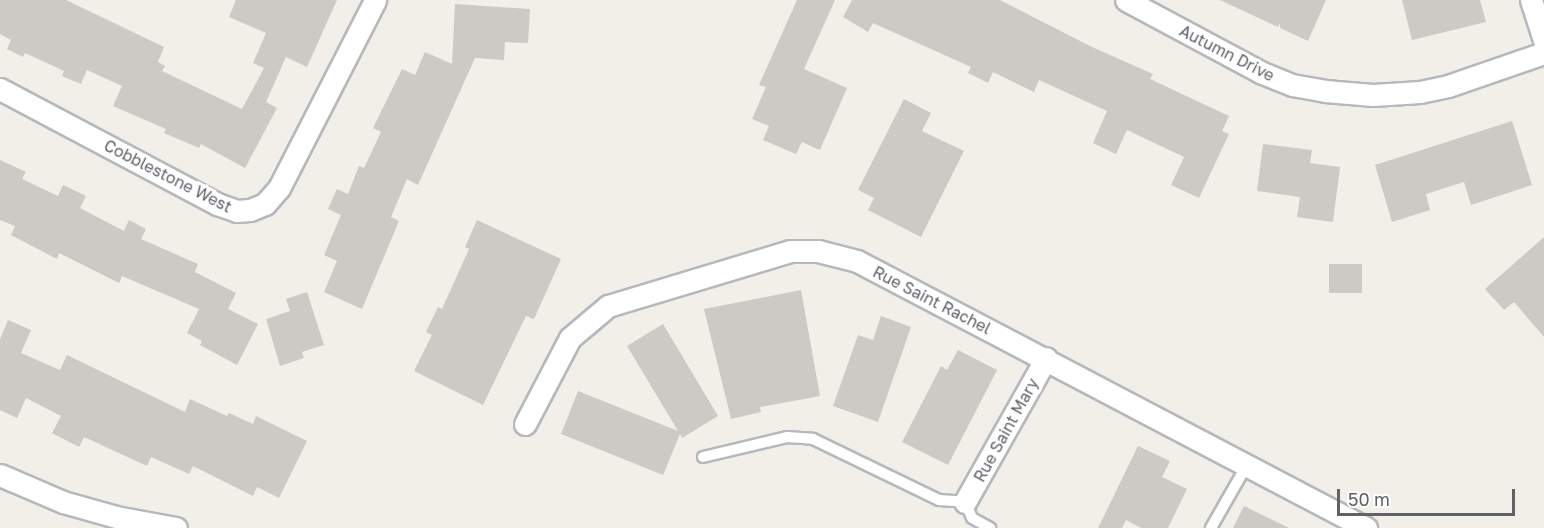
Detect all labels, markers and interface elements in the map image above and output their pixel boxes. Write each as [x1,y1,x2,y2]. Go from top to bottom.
street label: Autumn Drive [1176,21,1278,85]
street label: Cobblestone West [101,135,235,217]
street label: Rue Saint Rachel [870,262,994,338]
street label: Rue Saint Mary [970,375,1042,485]
scale bar [1340,477,1518,515]
text: 50 m [1348,488,1390,510]

